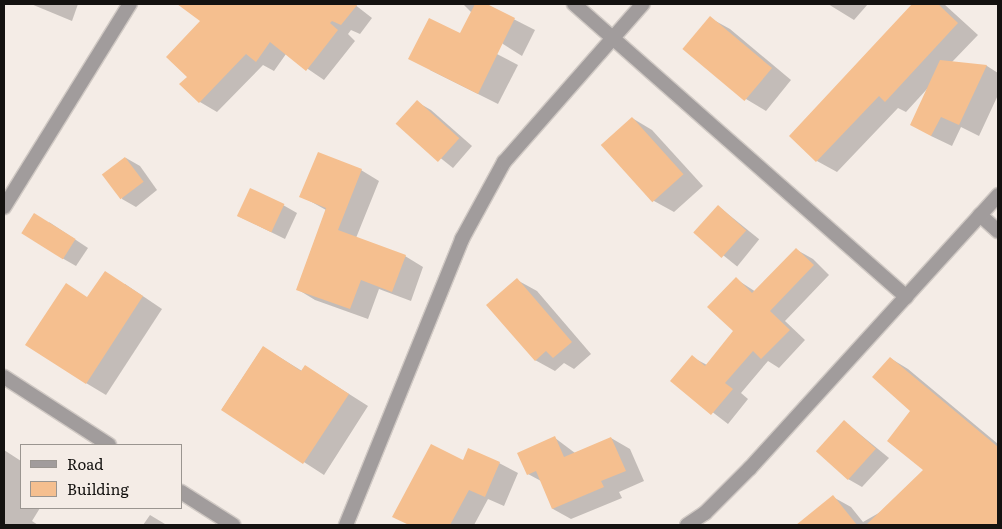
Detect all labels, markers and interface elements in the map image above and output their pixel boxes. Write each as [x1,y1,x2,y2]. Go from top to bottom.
legend [20,444,182,509]
text: Road [67,452,103,475]
text: Building [67,477,129,500]

